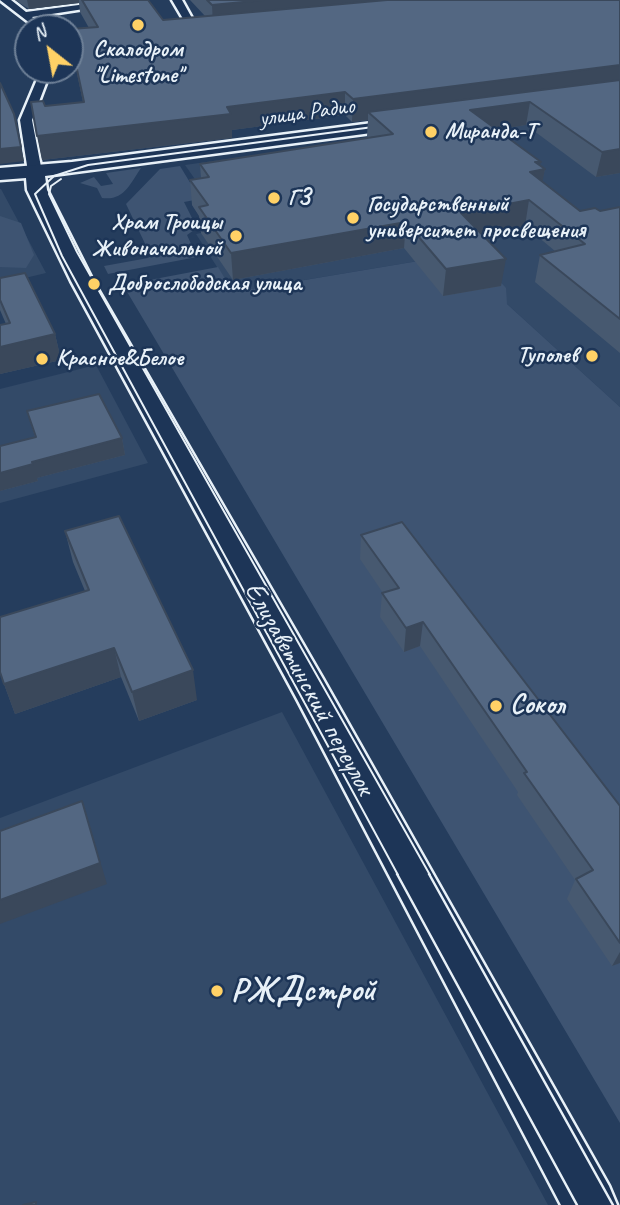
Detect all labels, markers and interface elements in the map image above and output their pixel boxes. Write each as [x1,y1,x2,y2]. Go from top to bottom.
north arrow [14,14,84,84]
marker: Скалодром "Limestone" [130,17,146,33]
text: N [28,19,50,46]
place label: Скалодром "Limestone" [93,36,183,90]
street label: улица Радио [258,93,356,133]
place label: Миранда-Т [445,118,536,146]
marker: Миранда-Т [423,124,439,140]
place label: ГЗ [288,184,310,212]
marker: ГЗ [266,190,282,206]
place label: Государственный университет просвещения [367,191,585,245]
place label: Храм Троицы Живоначальной [92,209,222,263]
marker: Государственный университет просвещения [345,210,361,226]
marker: Храм Троицы Живоначальной [228,228,244,244]
place label: Доброслободская улица [108,270,301,298]
marker: Доброслободская улица [86,276,102,292]
place label: Туполев [517,342,578,370]
place label: Красное&Белое [56,345,183,373]
marker: Туполев [584,348,600,364]
marker: Красное&Белое [34,351,50,367]
street label: Елизаветинский переулок [237,577,381,801]
place label: Сокол [510,689,565,723]
marker: Сокол [488,698,504,714]
place label: РЖДстрой [231,971,376,1011]
marker: РЖДстрой [209,983,225,999]

